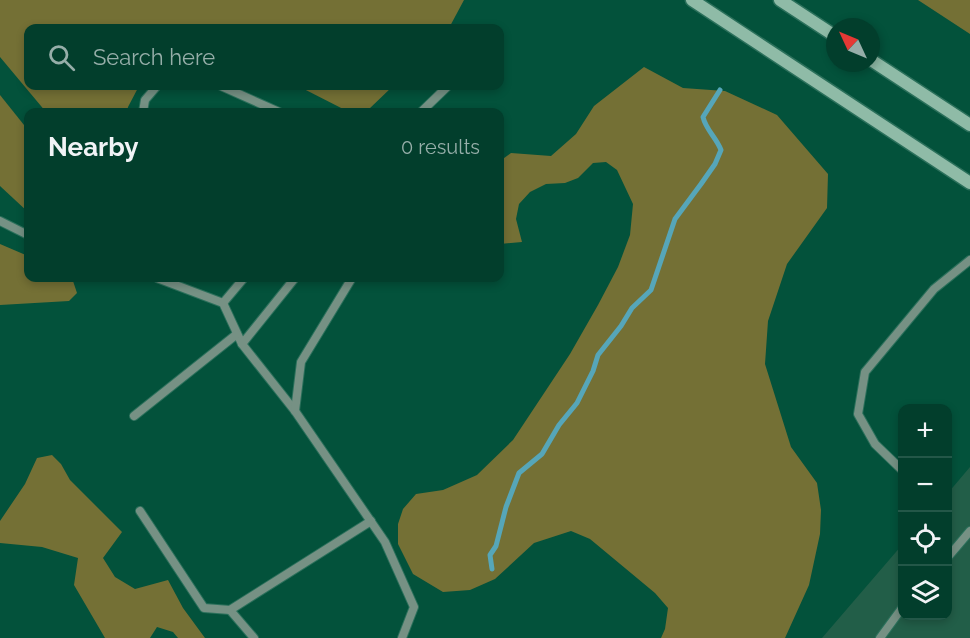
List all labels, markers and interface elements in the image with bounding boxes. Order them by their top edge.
north arrow [826,18,880,72]
search box [24,24,504,90]
icon: search [45,41,78,74]
text: Search here [93,44,215,70]
text: Nearby [48,132,138,162]
text: 0 results [401,135,480,159]
map controls [898,404,952,620]
button: + [898,404,952,458]
button: − [898,458,952,512]
button: locate [898,512,952,566]
button: layers [898,566,952,620]

